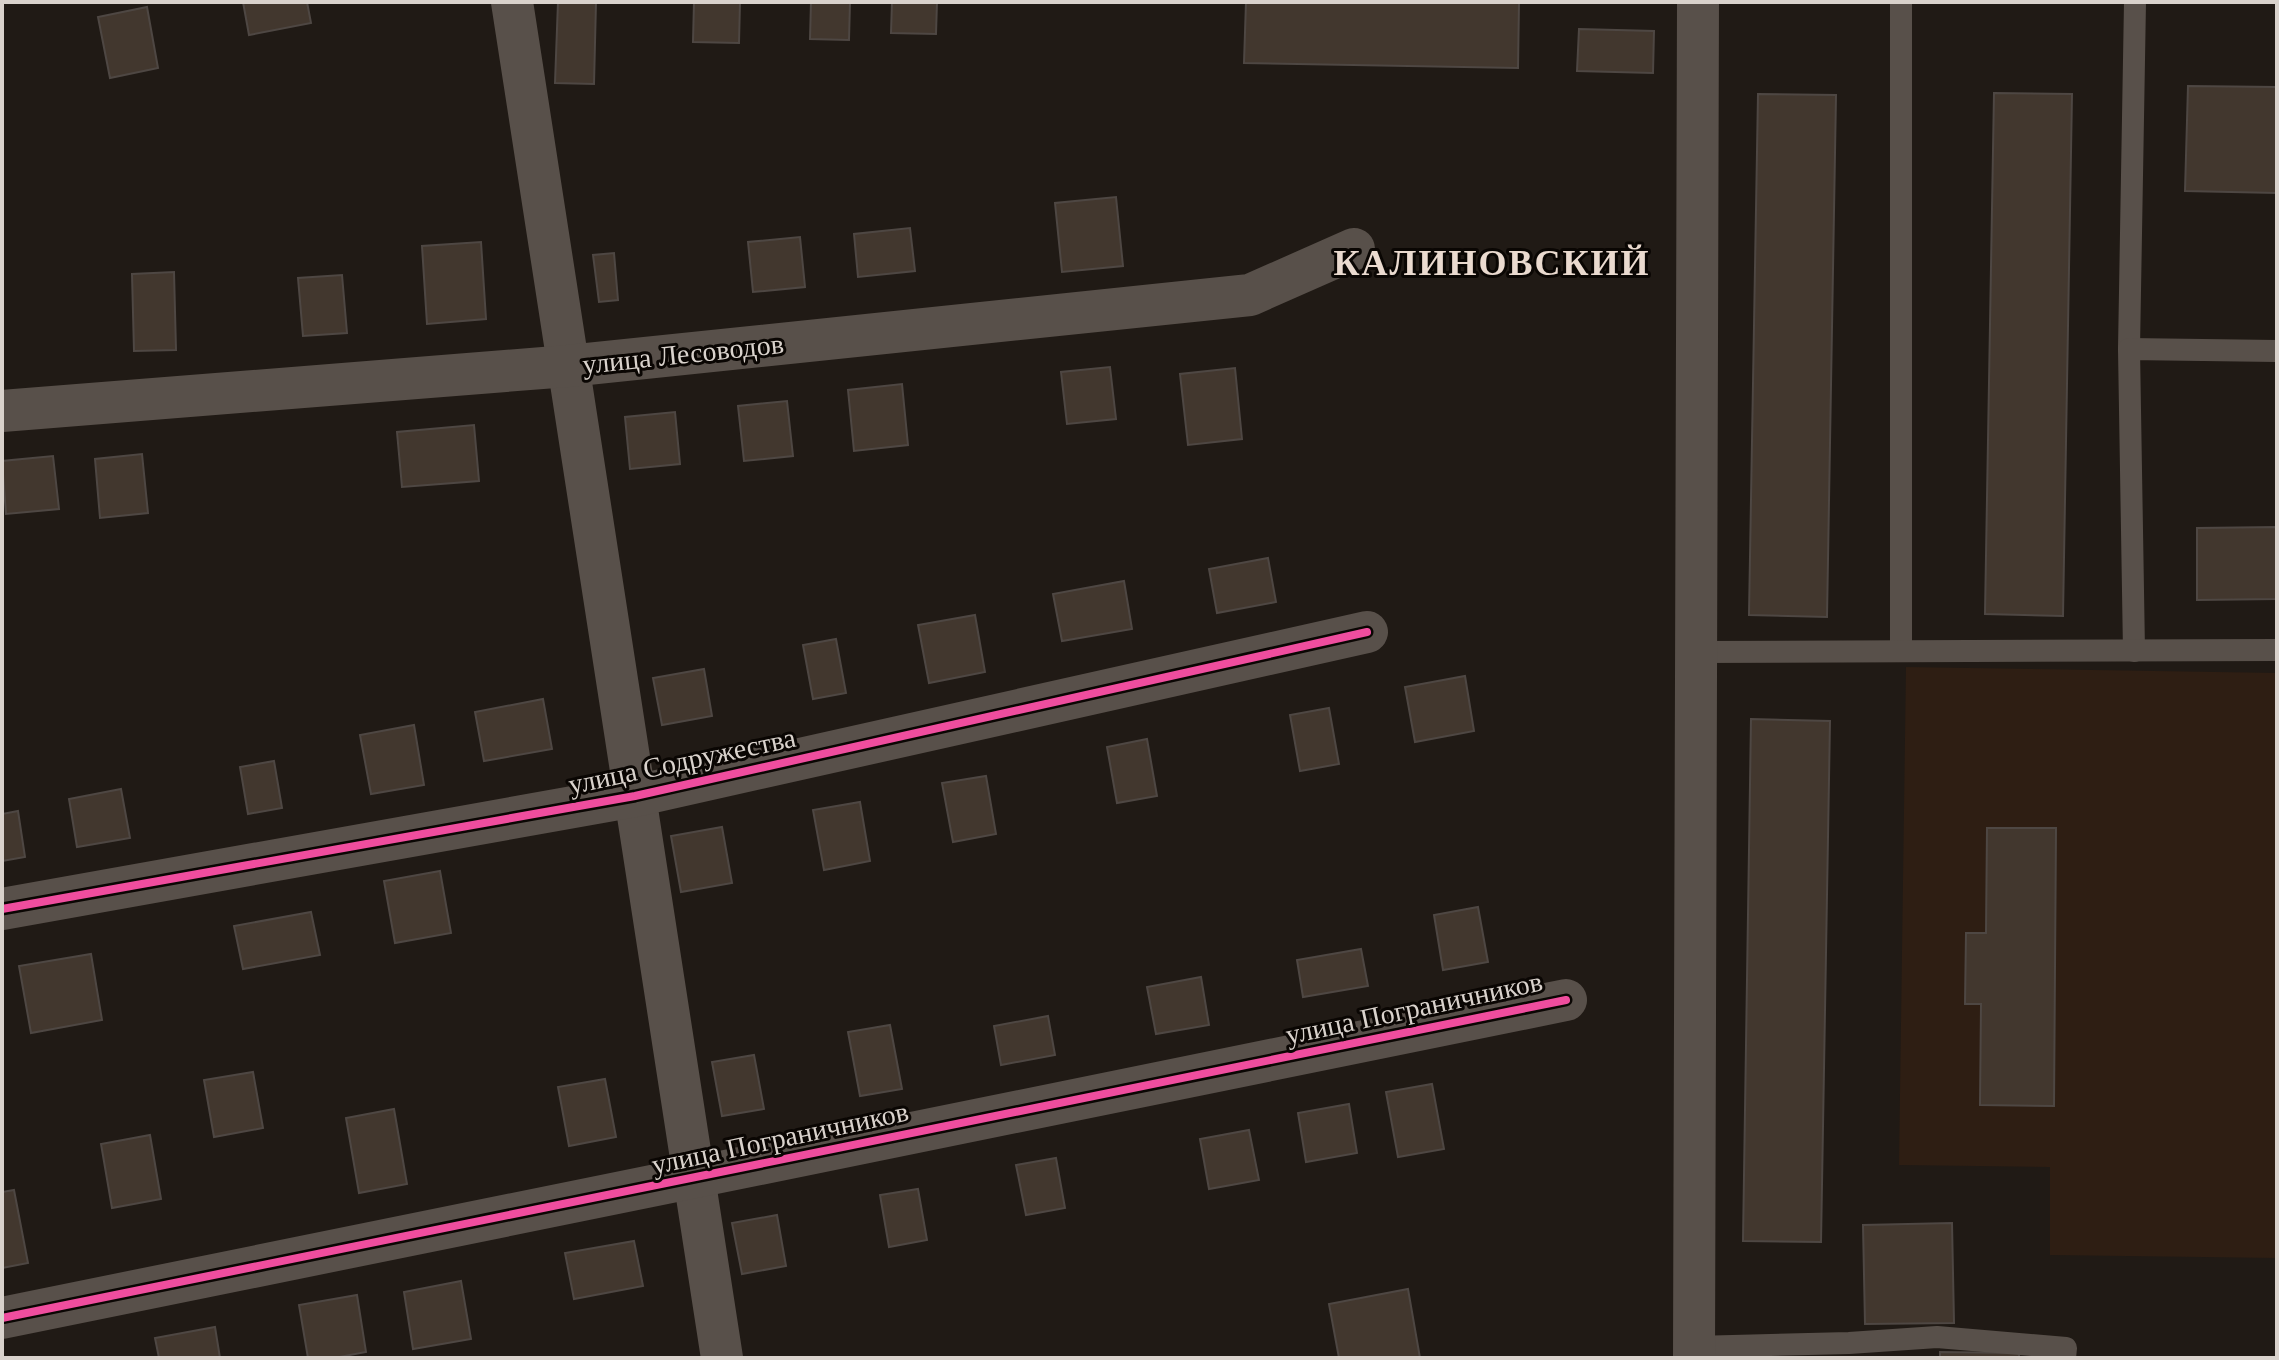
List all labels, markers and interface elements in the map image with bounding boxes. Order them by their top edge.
district label: КАЛИНОВСКИЙ [1333,243,1651,283]
street label: улица Лесоводов [581,328,785,380]
street label: улица Содружества [566,722,799,800]
street label: улица Пограничников [1283,966,1545,1050]
street label: улица Пограничников [649,1096,911,1180]

